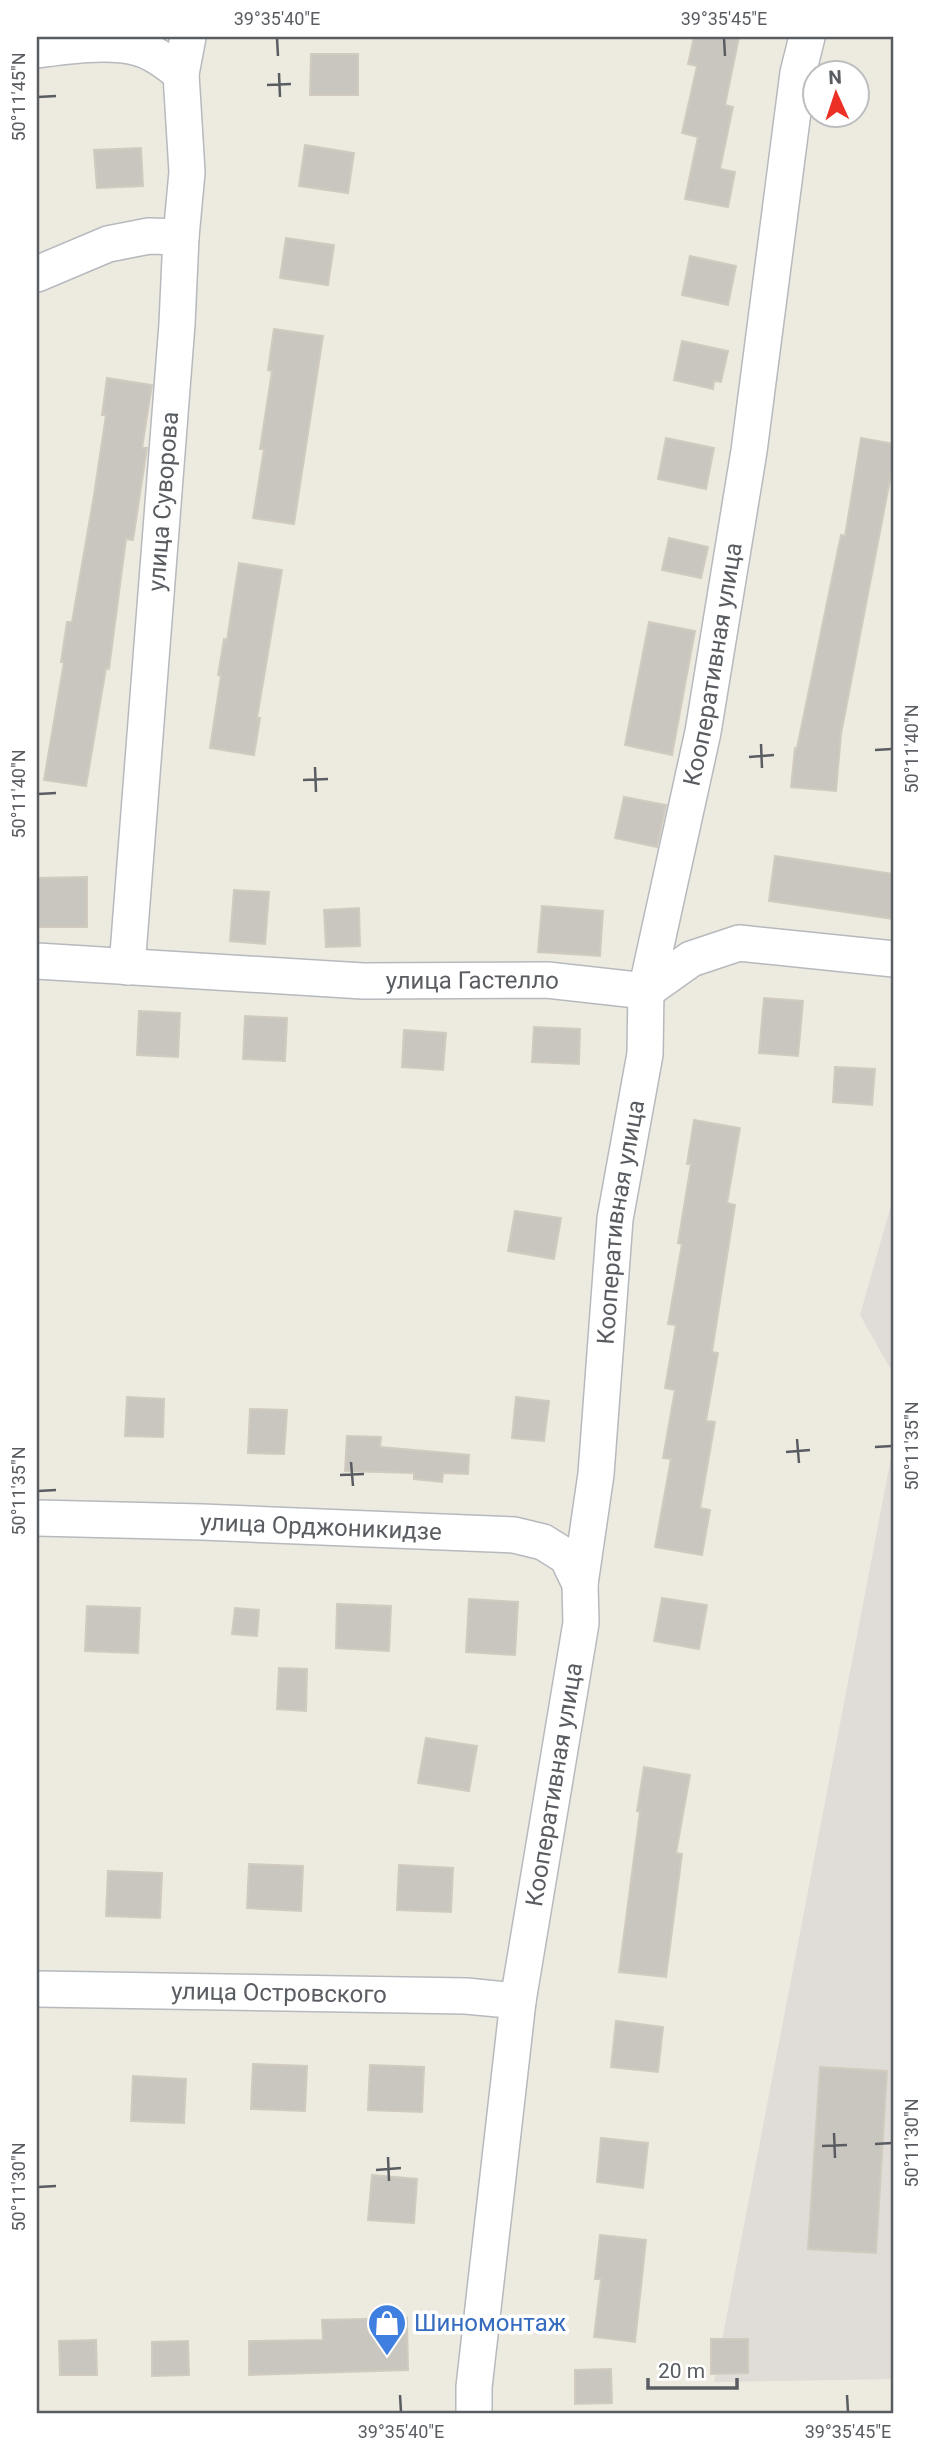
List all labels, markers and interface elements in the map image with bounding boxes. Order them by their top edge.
text: 39°35'40"E [234,8,320,29]
text: 39°35'45"E [681,8,767,29]
text: 50°11'45"N [8,52,29,142]
north arrow [802,60,872,130]
text: N [828,66,842,89]
street label: улица Суворова [142,410,184,592]
street label: Кооперативная улица [678,541,748,788]
text: 50°11'40"N [901,704,922,794]
text: 50°11'40"N [8,749,29,839]
street label: улица Гастелло [386,966,560,995]
street label: Кооперативная улица [592,1098,650,1346]
text: 50°11'35"N [901,1401,922,1491]
text: 50°11'35"N [8,1446,29,1536]
street label: улица Орджоникидзе [199,1508,442,1546]
street label: Кооперативная улица [520,1661,588,1908]
street label: улица Островского [171,1977,387,2009]
text: 50°11'30"N [901,2098,922,2188]
text: 50°11'30"N [8,2142,29,2232]
shop icon: Шиномонтаж [366,2302,408,2357]
place label: Шиномонтаж [414,2309,567,2337]
scale bar [648,2346,737,2390]
text: 20 m [658,2359,705,2383]
text: 39°35'40"E [358,2421,444,2442]
text: 39°35'45"E [805,2421,891,2442]

